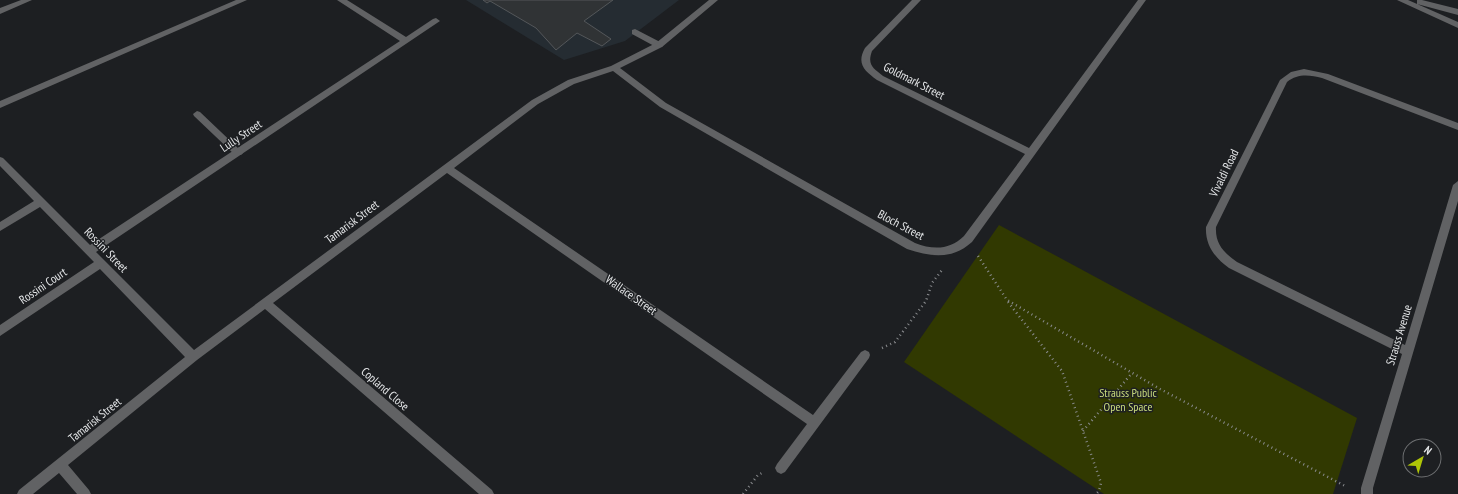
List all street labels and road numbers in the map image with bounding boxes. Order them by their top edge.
street label: Goldmark Street [881,59,948,103]
street label: Lully Street [217,116,265,155]
street label: Vivaldi Road [1205,146,1242,200]
street label: Tamarisk Street [322,196,382,247]
street label: Bloch Street [875,206,928,243]
street label: Rossini Street [81,224,132,276]
street label: Rossini Court [16,264,70,307]
street label: Wallace Street [603,271,660,318]
street label: Strauss Avenue [1382,303,1415,367]
street label: Copland Close [358,364,412,414]
street label: Tamarisk Street [65,393,125,445]

